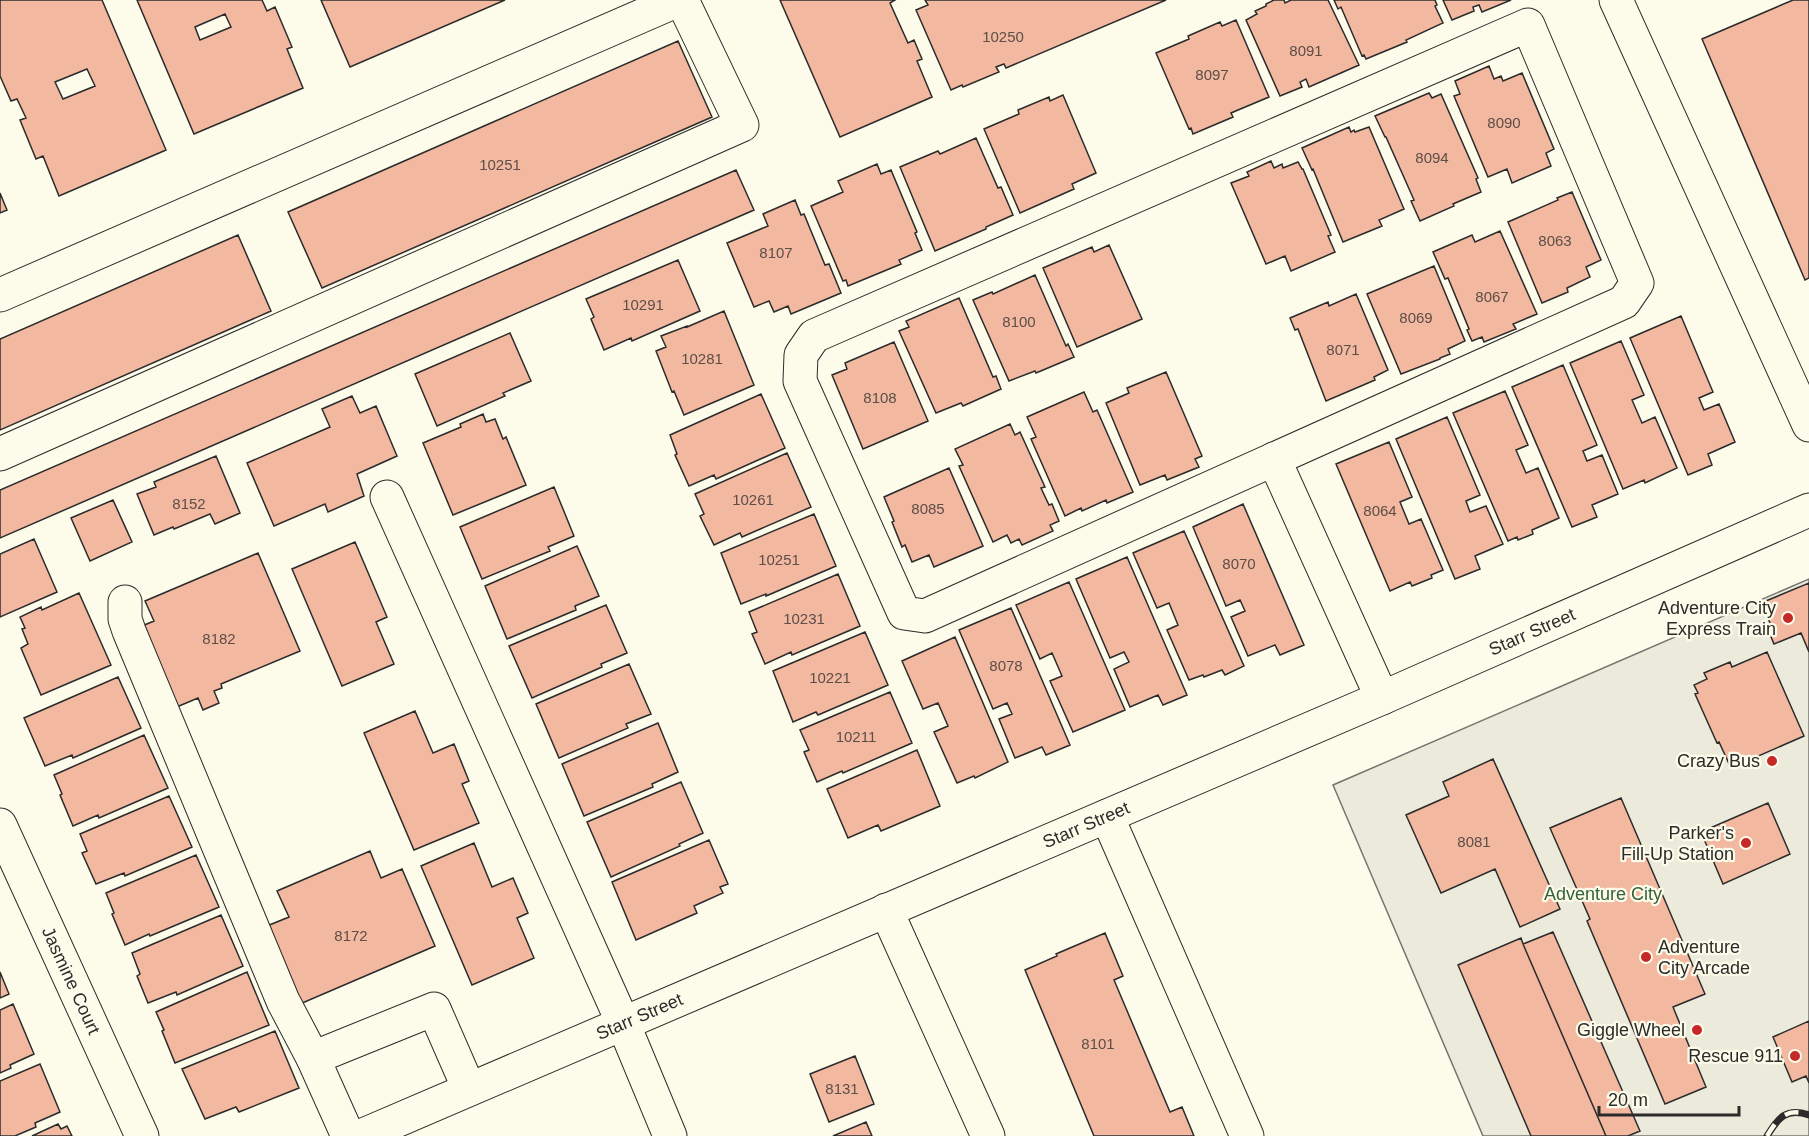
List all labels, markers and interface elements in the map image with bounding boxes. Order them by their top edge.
house number: 10250 [982,28,1024,45]
house number: 8091 [1289,42,1323,59]
house number: 8097 [1195,66,1229,83]
house number: 8090 [1487,114,1521,131]
house number: 8094 [1415,149,1449,166]
house number: 10251 [479,156,521,173]
house number: 8063 [1538,232,1572,249]
house number: 8107 [759,244,793,261]
house number: 8067 [1475,288,1509,305]
house number: 10291 [622,296,664,313]
house number: 8069 [1399,309,1433,326]
house number: 8100 [1002,313,1036,330]
house number: 8071 [1326,341,1360,358]
house number: 10281 [681,350,723,367]
house number: 8108 [863,389,897,406]
house number: 10261 [732,491,774,508]
house number: 8152 [172,495,206,512]
house number: 8085 [911,500,945,517]
house number: 8064 [1363,502,1397,519]
house number: 10251 [758,551,800,568]
house number: 8070 [1222,555,1256,572]
place label: Adventure City Express Train [1658,598,1776,639]
street label: Starr Street [1486,604,1578,660]
house number: 10231 [783,610,825,627]
marker: Adventure City Express Train [1781,611,1795,625]
house number: 8182 [202,630,236,647]
house number: 8078 [989,657,1023,674]
house number: 10221 [809,669,851,686]
house number: 10211 [836,728,876,745]
place label: Crazy Bus [1677,751,1760,771]
marker: Crazy Bus [1765,754,1779,768]
street label: Starr Street [1040,798,1132,852]
place label: Parker's Fill-Up Station [1621,823,1734,864]
house number: 8081 [1457,833,1491,850]
marker: Parker's Fill-Up Station [1739,836,1753,850]
park label: Adventure City [1544,884,1662,904]
street label: Jasmine Court [38,924,104,1038]
house number: 8172 [334,927,368,944]
place label: Adventure City Arcade [1658,937,1750,978]
marker: Adventure City Arcade [1639,950,1653,964]
street label: Starr Street [593,989,686,1044]
place label: Giggle Wheel [1577,1020,1685,1040]
marker: Giggle Wheel [1690,1023,1704,1037]
house number: 8101 [1081,1035,1115,1052]
place label: Rescue 911 [1688,1046,1783,1066]
marker: Rescue 911 [1788,1049,1802,1063]
scale bar [1599,1079,1738,1117]
house number: 8131 [825,1080,859,1097]
text: 20 m [1608,1090,1648,1110]

